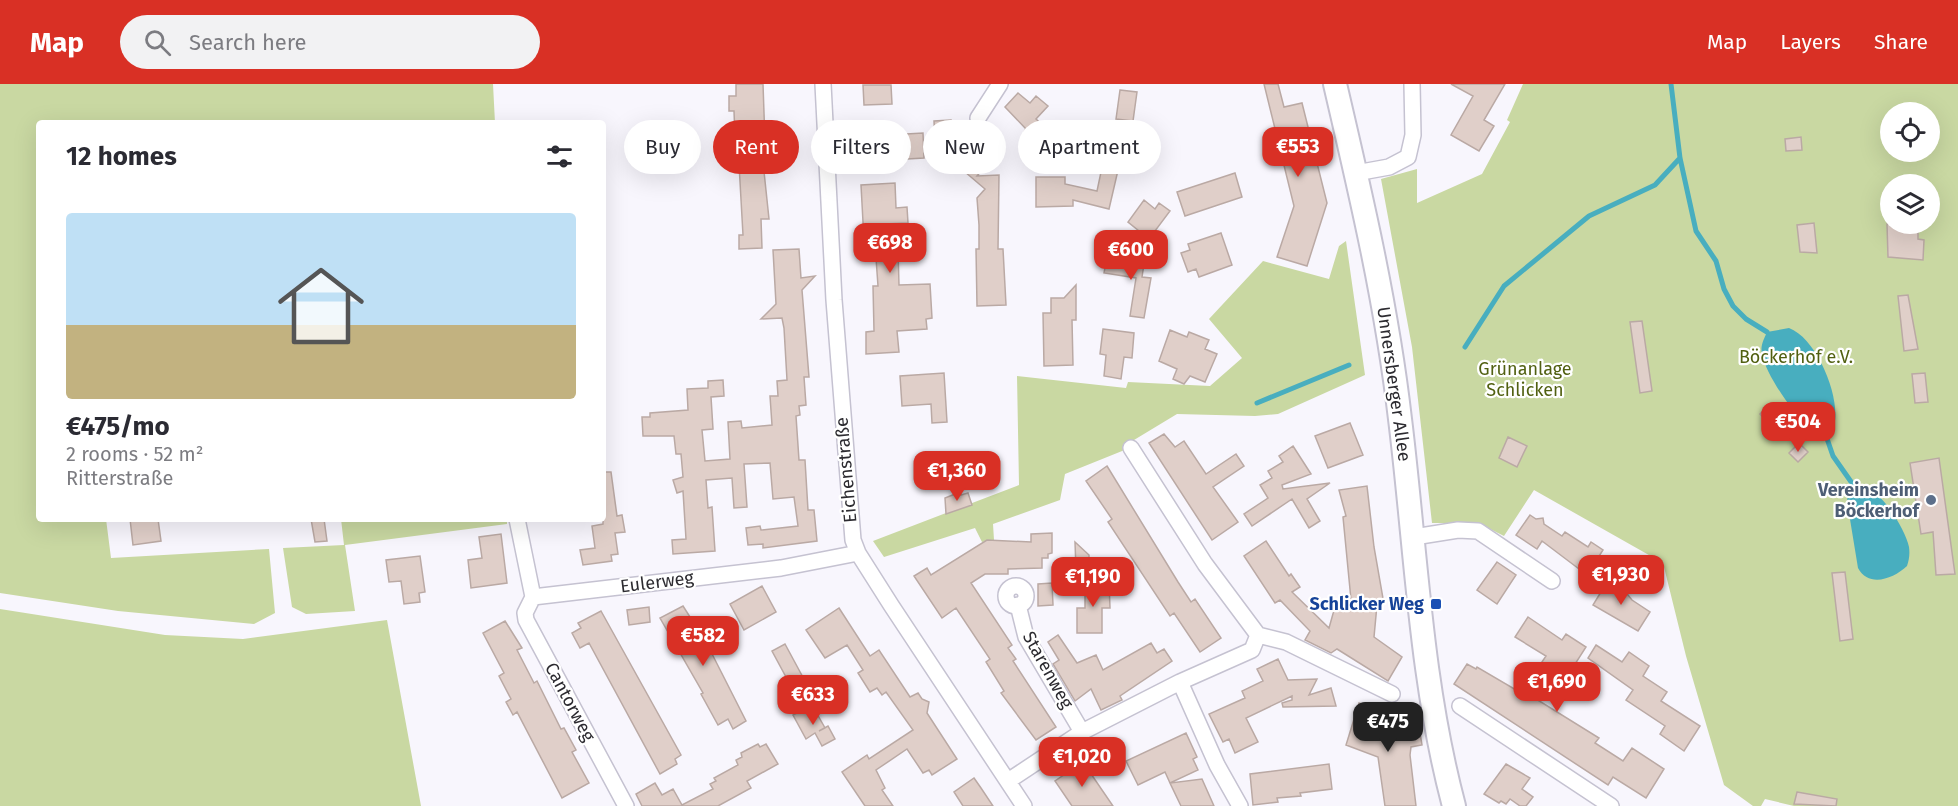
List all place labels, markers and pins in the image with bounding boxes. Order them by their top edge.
pin: €553 [1262,127,1334,178]
pin: €698 [854,223,926,274]
pin: €600 [1095,230,1167,281]
pin: €504 [1762,402,1834,453]
pin: €1,360 [908,451,1006,502]
place label: Vereinsheim Böckerhof [1817,479,1921,522]
marker: Vereinsheim Böckerhof [1924,493,1938,507]
pin: €1,930 [1572,555,1670,606]
pin: €1,190 [1044,557,1142,608]
place label: Schlicker Weg [1310,593,1424,615]
marker: Schlicker Weg [1429,597,1443,611]
pin: €582 [667,616,739,667]
pin: €1,690 [1508,662,1606,713]
pin: €633 [777,675,849,726]
pin: €475 [1352,702,1424,753]
pin: €1,020 [1033,737,1131,788]

